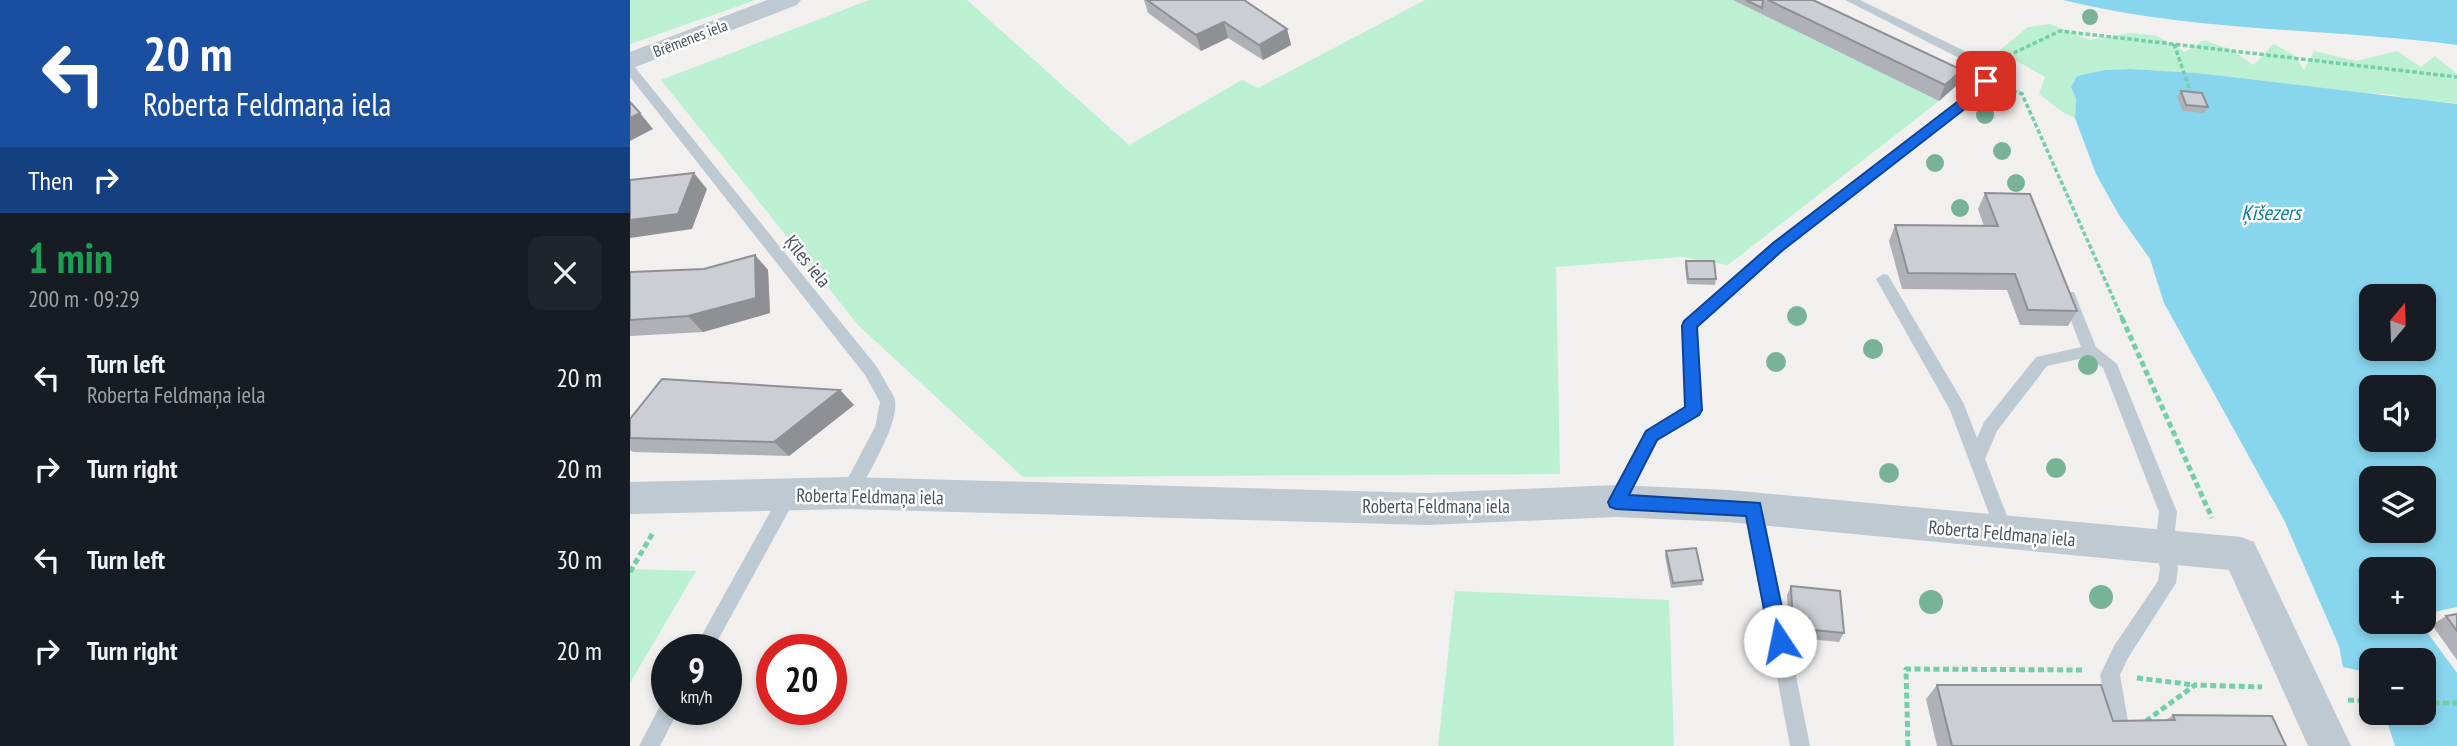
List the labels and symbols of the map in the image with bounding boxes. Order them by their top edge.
street label: Brēmenes iela [650,15,730,61]
pin [1956,51,2016,111]
water label: Ķīšezers [2241,199,2303,226]
street label: Ķīles iela [780,230,836,292]
north arrow [2359,284,2436,360]
street label: Roberta Feldmaņa iela [796,483,944,509]
street label: Roberta Feldmaņa iela [1362,494,1510,518]
street label: Roberta Feldmaņa iela [1927,515,2077,551]
position arrow [1743,604,1817,678]
speed limit sign: 20 [756,634,847,725]

